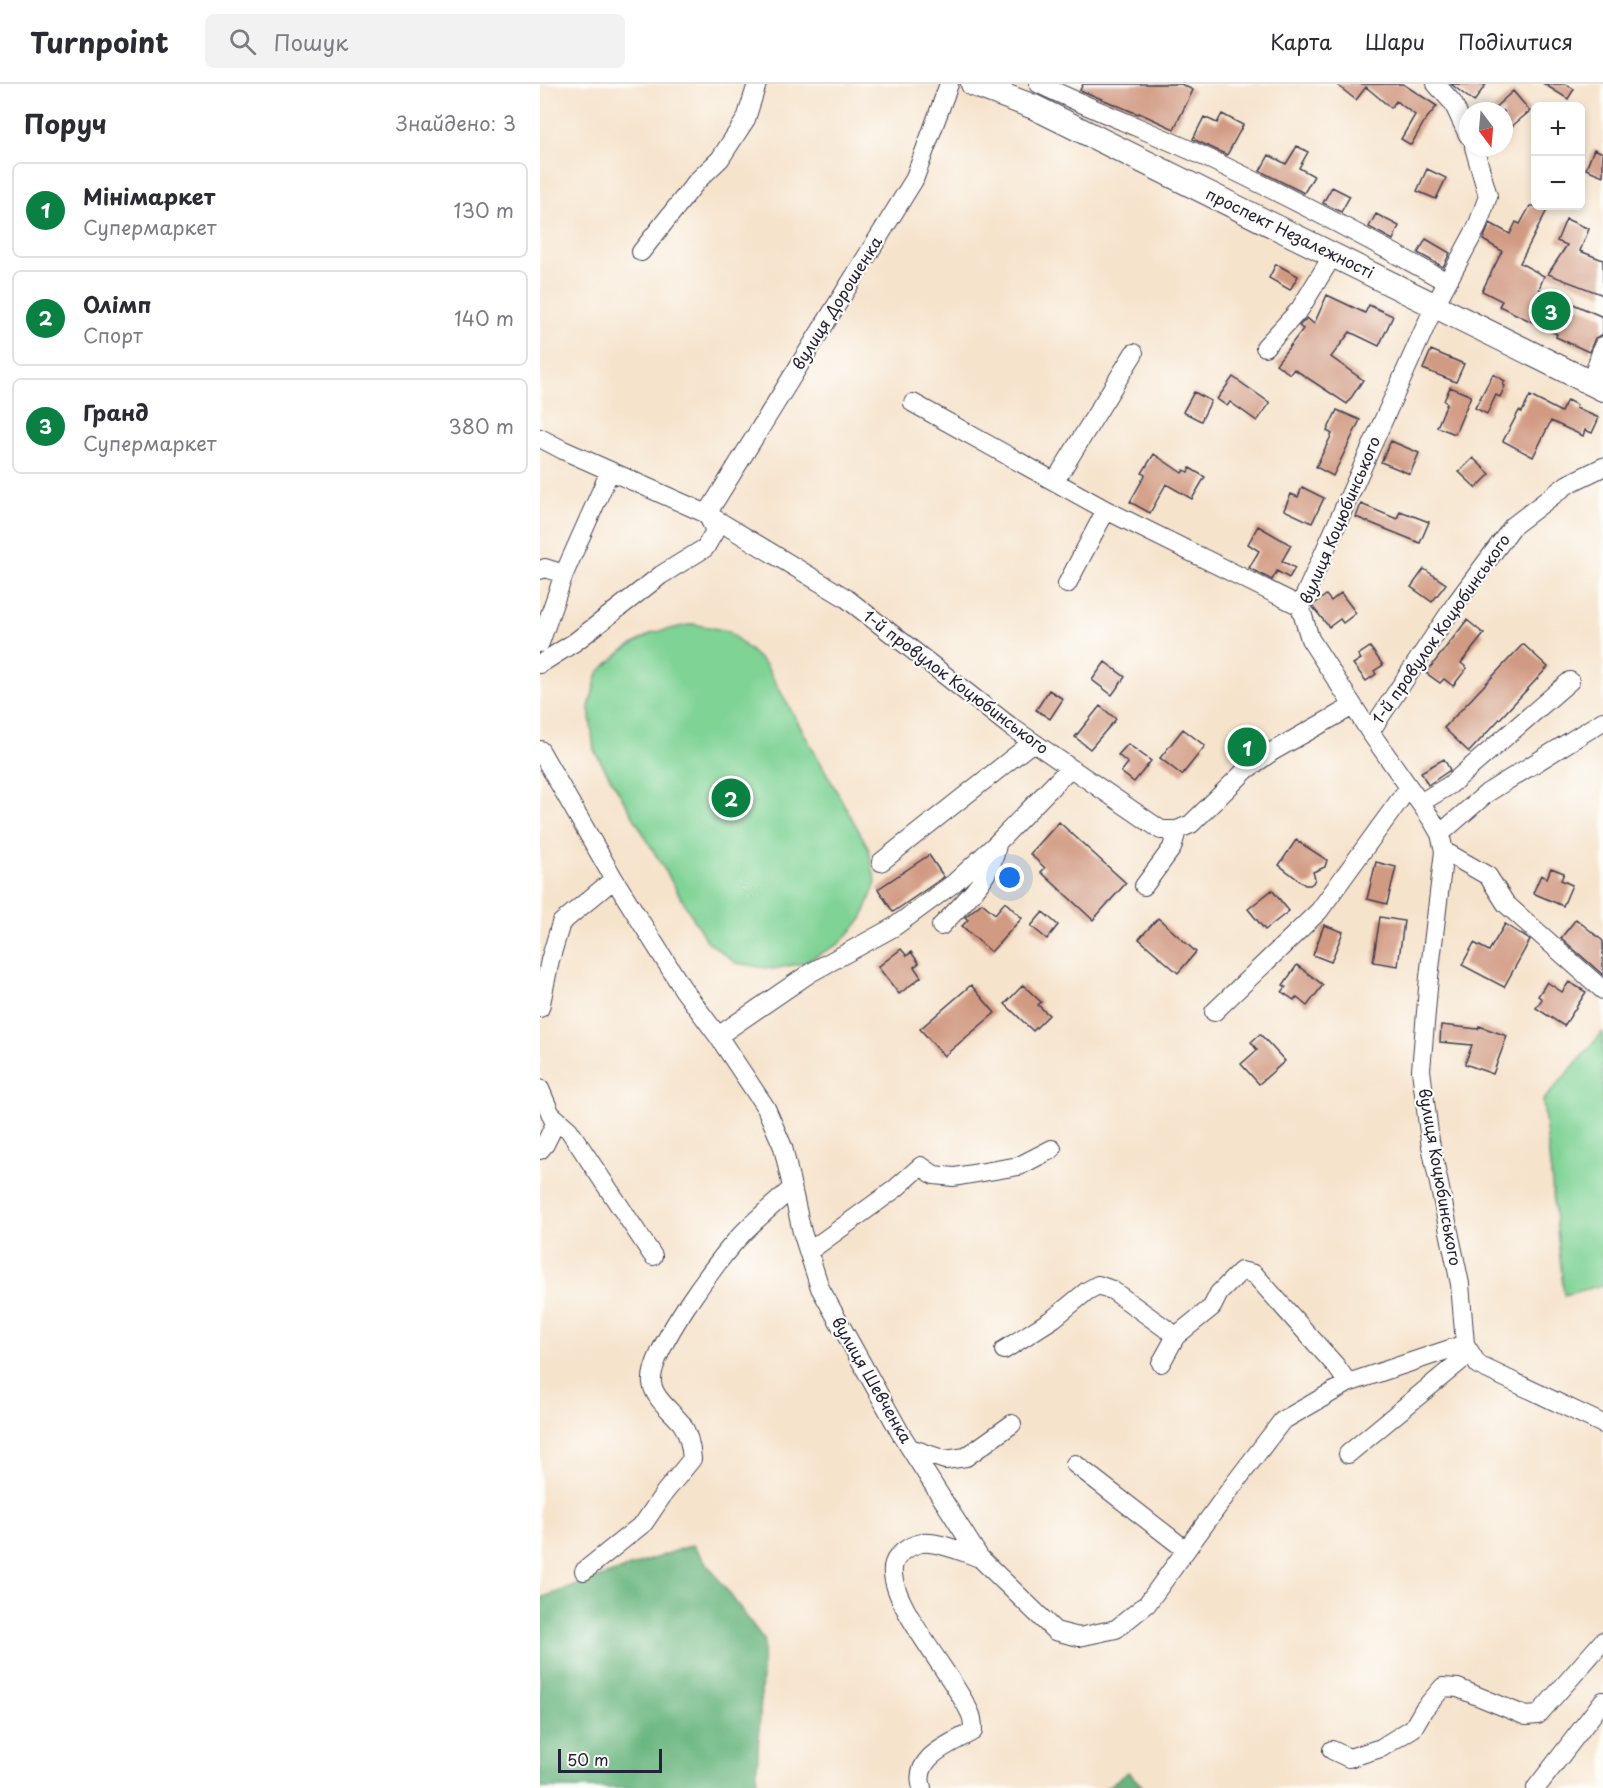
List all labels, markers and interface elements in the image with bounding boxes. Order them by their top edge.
search box [205,14,625,68]
text: Turnpoint [30,20,169,63]
icon: search [226,25,259,58]
text: Пошук [274,25,348,58]
text: Карта [1270,25,1332,57]
text: Шари [1365,25,1425,57]
text: Поділитися [1458,25,1573,57]
north arrow [1459,102,1513,156]
map controls [1531,102,1585,210]
button: + [1531,102,1585,156]
text: Поруч [24,104,107,143]
text: Знайдено: 3 [396,108,516,138]
button: − [1531,156,1585,210]
text: Мінімаркет [83,179,215,212]
street label: проспект Незалежності [1202,181,1379,283]
text: 1 [41,195,50,225]
text: 130 m [454,195,514,225]
text: Супермаркет [83,212,216,242]
street label: вулиця Дорошенка [785,231,887,374]
text: Олімп [83,287,151,320]
pin: 3 [1532,288,1570,334]
text: 2 [38,303,53,333]
text: 140 m [454,303,514,333]
text: Спорт [83,320,143,350]
text: Гранд [83,395,149,428]
text: 3 [39,411,52,441]
text: 380 m [448,411,514,441]
text: Супермаркет [83,428,216,458]
street label: вулиця Коцюбинського [1293,432,1385,607]
street label: 1-й провулок Коцюбинського [1365,529,1515,728]
street label: 1-й провулок Коцюбинського [859,603,1054,759]
pin: 1 [1228,724,1266,770]
pin: 2 [712,776,750,820]
your location [995,863,1024,892]
street label: вулиця Коцюбинського [1414,1086,1468,1268]
street label: вулиця Шевченка [827,1312,919,1447]
scale bar [558,1746,662,1774]
text: 50 m [567,1747,608,1771]

